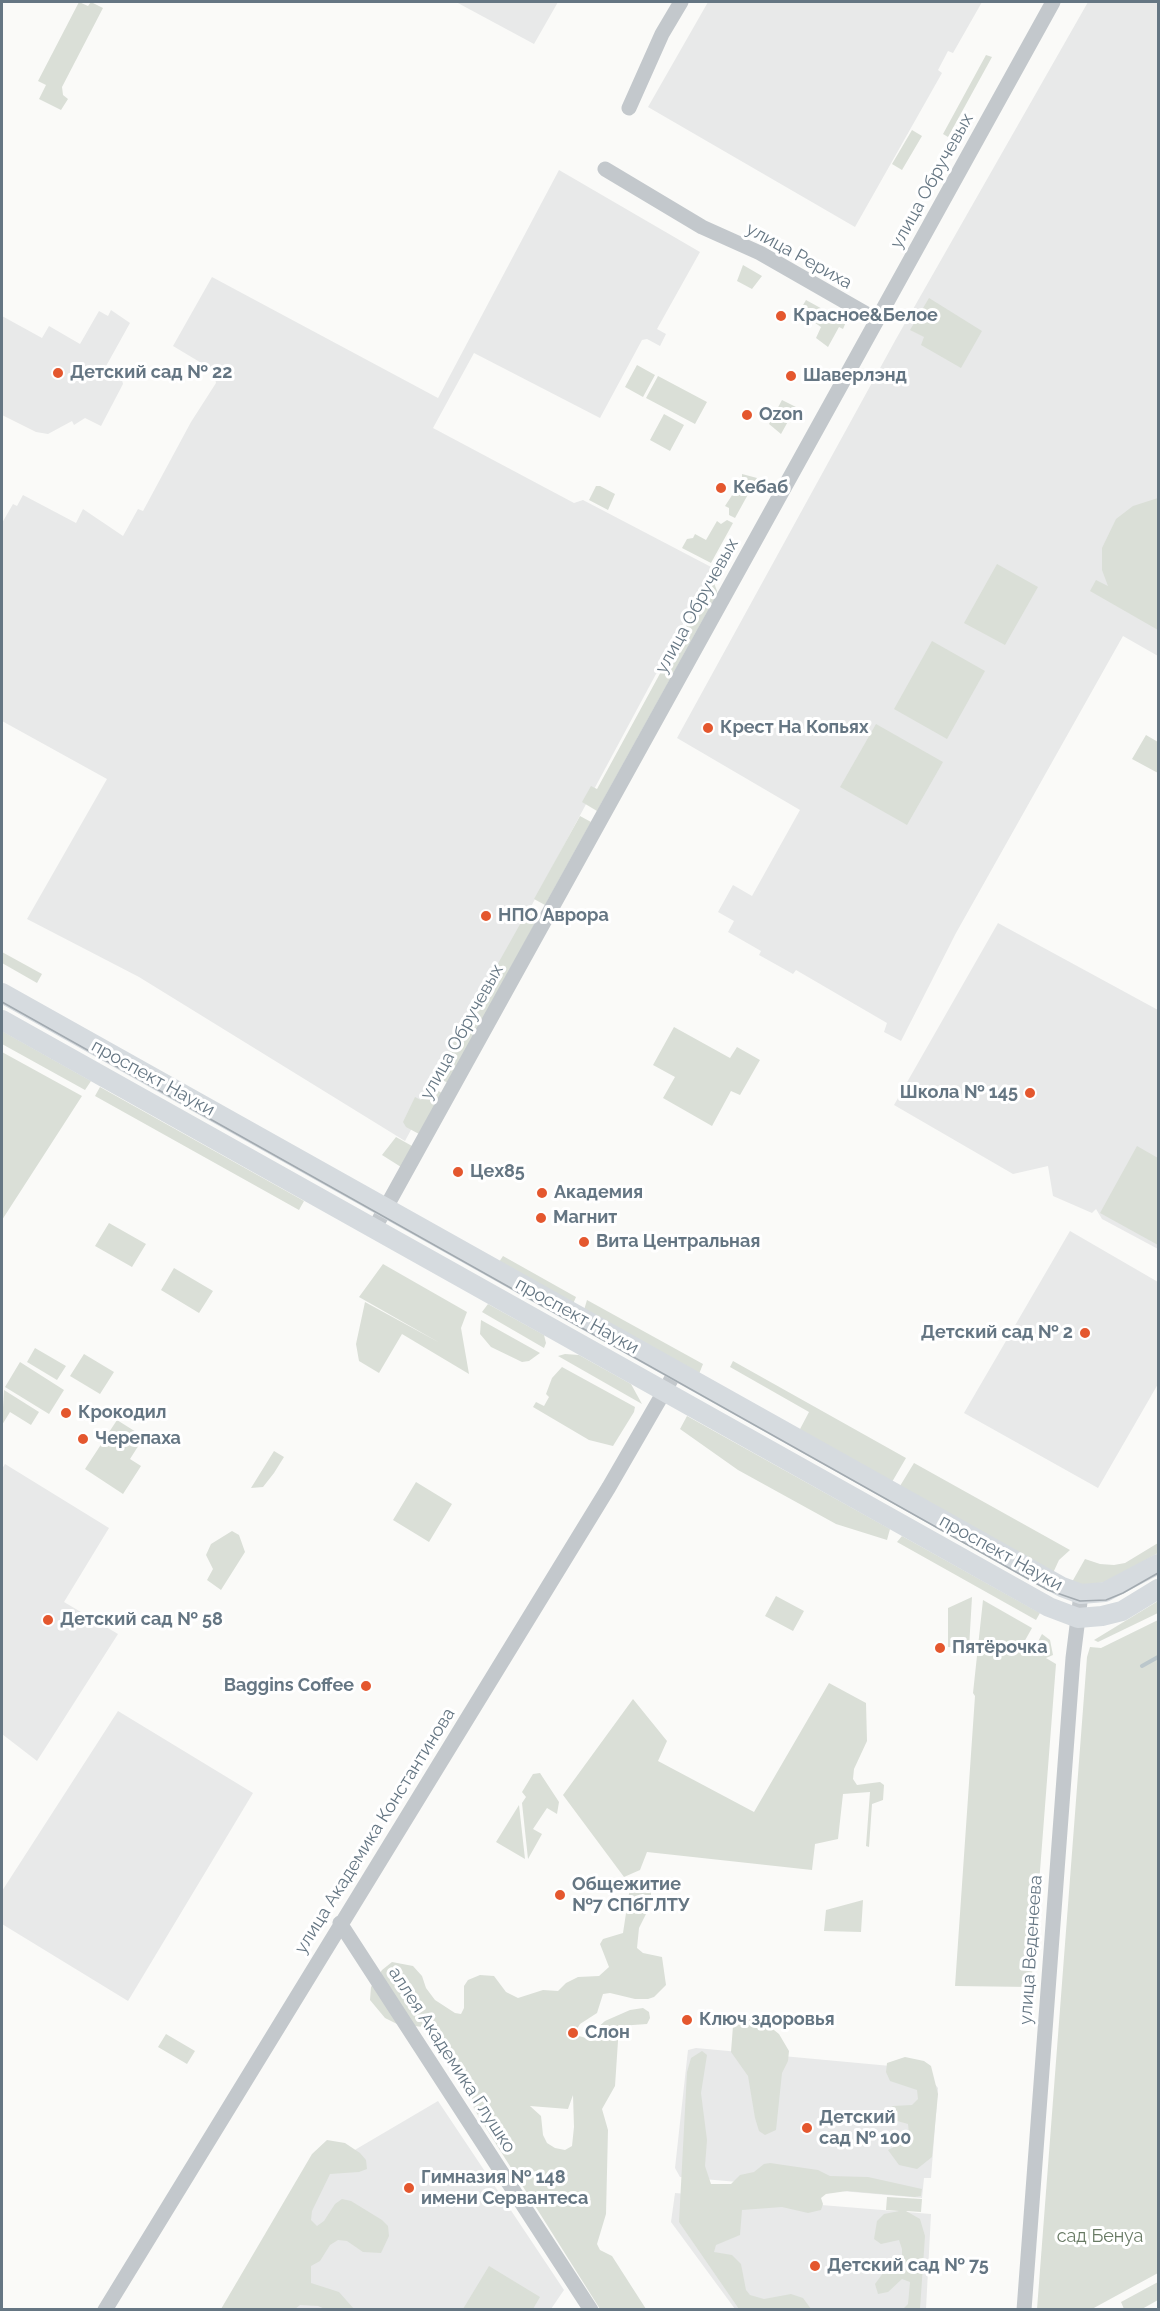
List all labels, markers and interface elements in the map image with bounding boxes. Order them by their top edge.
street label: улица Обручевых [886,110,978,252]
street label: улица Рериха [742,218,856,294]
place label: Красное&Белое [793,305,938,327]
marker: Красное&Белое [774,309,788,323]
place label: Детский сад № 22 [70,362,232,384]
place label: Шаверлэнд [803,365,907,387]
marker: Детский сад № 22 [51,366,65,380]
marker: Шаверлэнд [784,369,798,383]
place label: Ozon [759,404,803,426]
marker: Ozon [740,408,754,422]
place label: Кебаб [733,477,788,499]
marker: Кебаб [714,481,728,495]
street label: улица Обручевых [651,535,743,677]
place label: Крест На Копьях [720,717,868,739]
marker: Крест На Копьях [701,721,715,735]
place label: НПО Аврора [498,905,609,927]
marker: НПО Аврора [479,909,493,923]
street label: улица Обручевых [416,961,508,1103]
street label: проспект Науки [88,1035,218,1121]
place label: Школа № 145 [900,1082,1018,1104]
marker: Школа № 145 [1023,1086,1037,1100]
place label: Цех85 [470,1161,525,1183]
marker: Цех85 [451,1165,465,1179]
place label: Академия [554,1182,643,1204]
marker: Академия [535,1186,549,1200]
place label: Магнит [553,1207,617,1229]
marker: Магнит [534,1211,548,1225]
place label: Вита Центральная [596,1231,760,1253]
marker: Вита Центральная [577,1235,591,1249]
street label: проспект Науки [512,1273,642,1359]
place label: Детский сад № 2 [921,1322,1073,1344]
marker: Детский сад № 2 [1078,1326,1092,1340]
place label: Крокодил [78,1402,167,1424]
marker: Крокодил [59,1406,73,1420]
place label: Черепаха [95,1428,181,1450]
marker: Черепаха [76,1432,90,1446]
street label: проспект Науки [936,1510,1066,1596]
place label: Детский сад № 58 [60,1609,223,1631]
marker: Детский сад № 58 [41,1613,55,1627]
place label: Пятёрочка [952,1637,1048,1659]
marker: Пятёрочка [933,1641,947,1655]
place label: Baggins Coffee [224,1675,354,1697]
marker: Baggins Coffee [359,1679,373,1693]
street label: улица Академика Константинова [290,1704,460,1958]
place label: Общежитие №7 СПбГЛТУ [572,1874,689,1916]
street label: улица Веденеева [1015,1874,1047,2026]
marker: Общежитие №7 СПбГЛТУ [553,1888,567,1902]
street label: аллея Академика Глушко [384,1963,520,2157]
place label: Ключ здоровья [699,2009,835,2031]
marker: Ключ здоровья [680,2013,694,2027]
place label: Слон [585,2022,630,2044]
marker: Слон [566,2026,580,2040]
place label: Детский сад № 100 [819,2107,911,2150]
marker: Детский сад № 100 [800,2121,814,2135]
place label: Гимназия № 148 имени Сервантеса [421,2167,588,2210]
marker: Гимназия № 148 имени Сервантеса [402,2181,416,2195]
park label: сад Бенуа [1057,2226,1143,2248]
place label: Детский сад № 75 [827,2255,989,2277]
marker: Детский сад № 75 [808,2259,822,2273]

